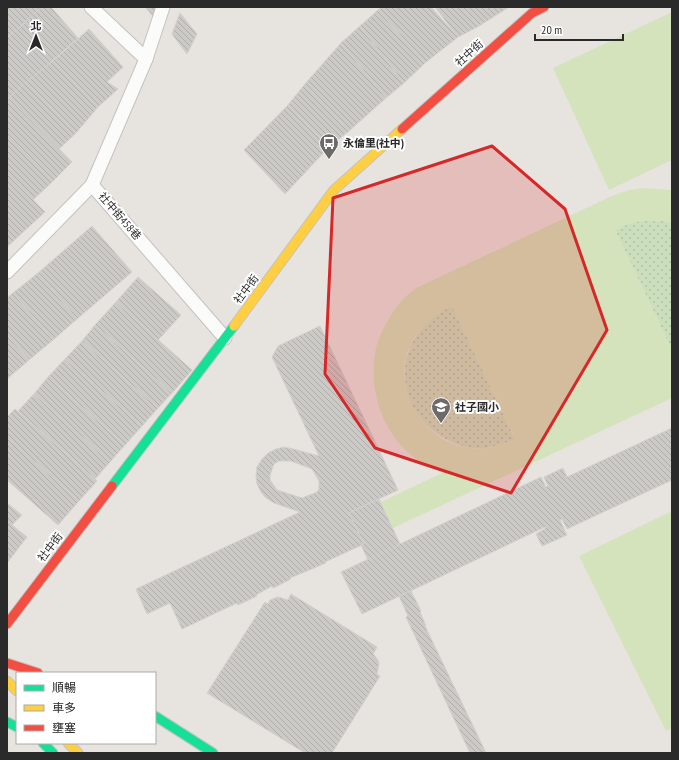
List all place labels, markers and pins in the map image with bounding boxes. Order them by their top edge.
bus stop icon: 永倫里(社中) [318,132,340,160]
place label: 永倫里(社中) [343,136,404,150]
school or university icon: 社子國小 [430,396,452,424]
place label: 社子國小 [455,400,499,414]

